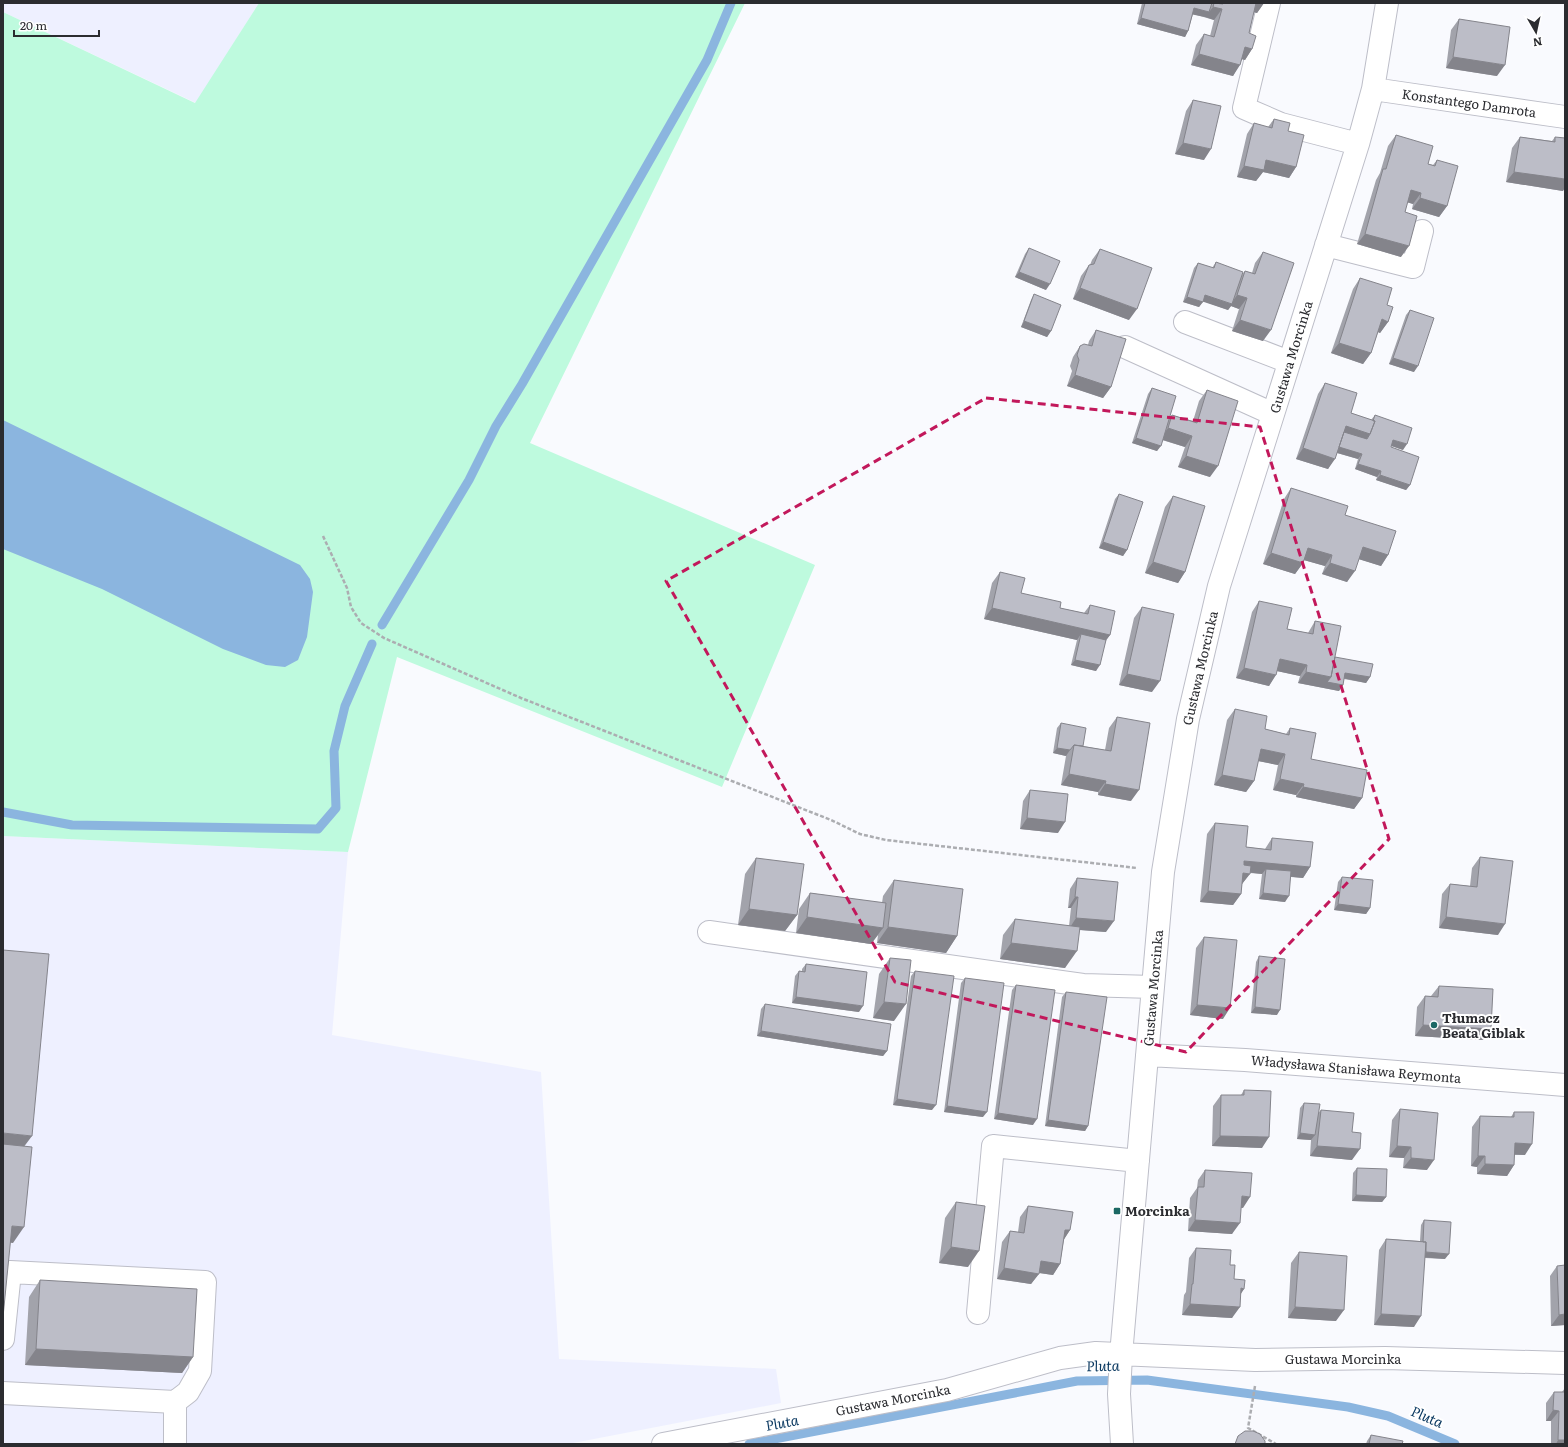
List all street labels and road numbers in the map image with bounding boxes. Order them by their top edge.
street label: Konstantego Damrota [1401,84,1537,121]
street label: Gustawa Morcinka [1264,298,1317,415]
street label: Gustawa Morcinka [1177,609,1222,727]
street label: Gustawa Morcinka [1138,929,1167,1047]
street label: Władysława Stanisława Reymonta [1250,1050,1462,1087]
street label: Gustawa Morcinka [1285,1349,1401,1368]
street label: Gustawa Morcinka [834,1379,952,1420]

